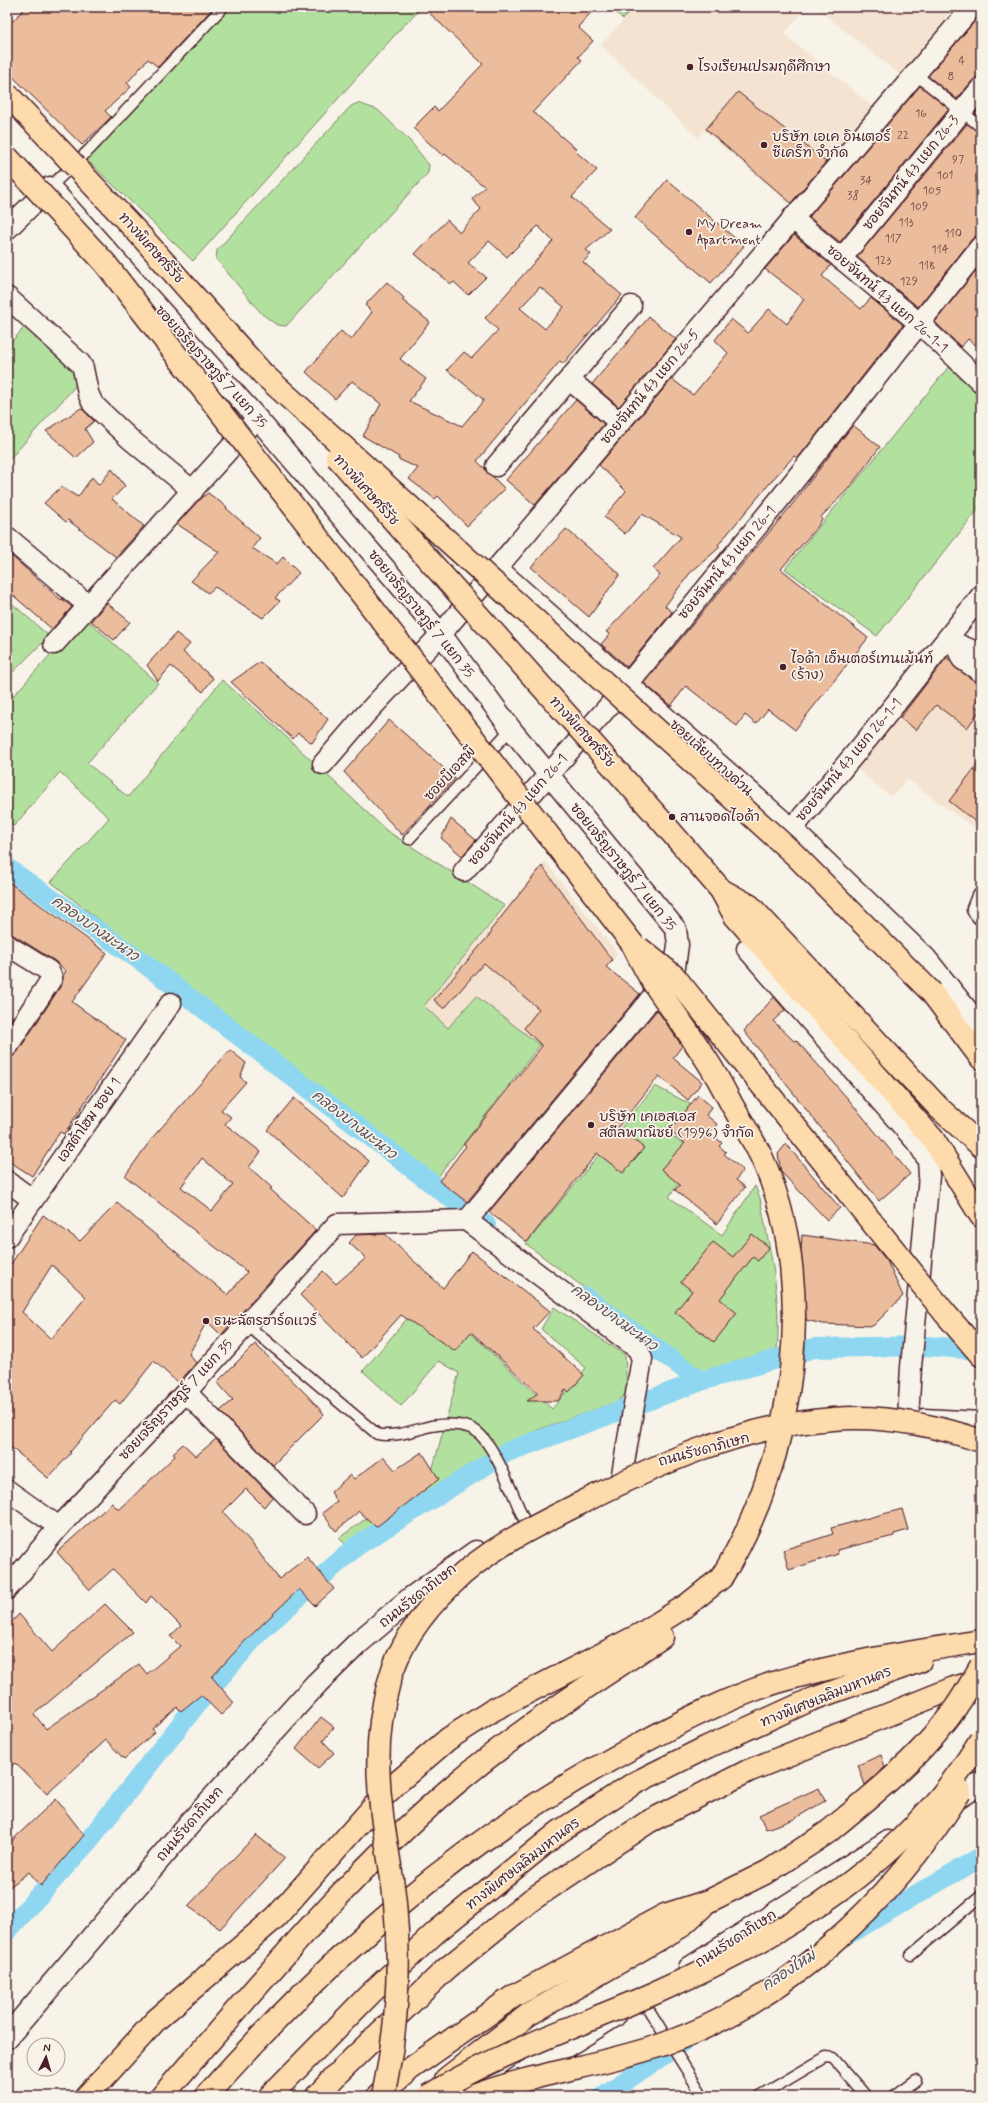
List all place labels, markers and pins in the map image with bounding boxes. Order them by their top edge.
place label: โรงเรียนเปรมฤดีศึกษา [698,57,831,76]
marker: โรงเรียนเปรมฤดีศึกษา [685,62,695,72]
place label: บริษัท เอเค อินเตอร์ ซีเคร็ท จำกัด [772,127,891,162]
marker: บริษัท เอเค อินเตอร์ ซีเคร็ท จำกัด [759,140,769,150]
place label: My Dream Apartment [697,215,762,250]
marker: My Dream Apartment [684,227,694,237]
place label: ไอด้า เอ็นเตอร์เทนเม้นท์ (ร้าง) [790,649,933,684]
marker: ไอด้า เอ็นเตอร์เทนเม้นท์ (ร้าง) [778,662,788,672]
place label: ลานจอดไอด้า [680,807,760,826]
marker: ลานจอดไอด้า [667,812,677,822]
place label: บริษัท เคเอสเอส สตีลพาณิชย์ (1996) จำกัด [599,1108,754,1142]
marker: บริษัท เคเอสเอส สตีลพาณิชย์ (1996) จำกัด [586,1120,596,1130]
place label: ธนะฉัตรฮาร์ดแวร์ [214,1311,318,1330]
marker: ธนะฉัตรฮาร์ดแวร์ [201,1316,211,1326]

